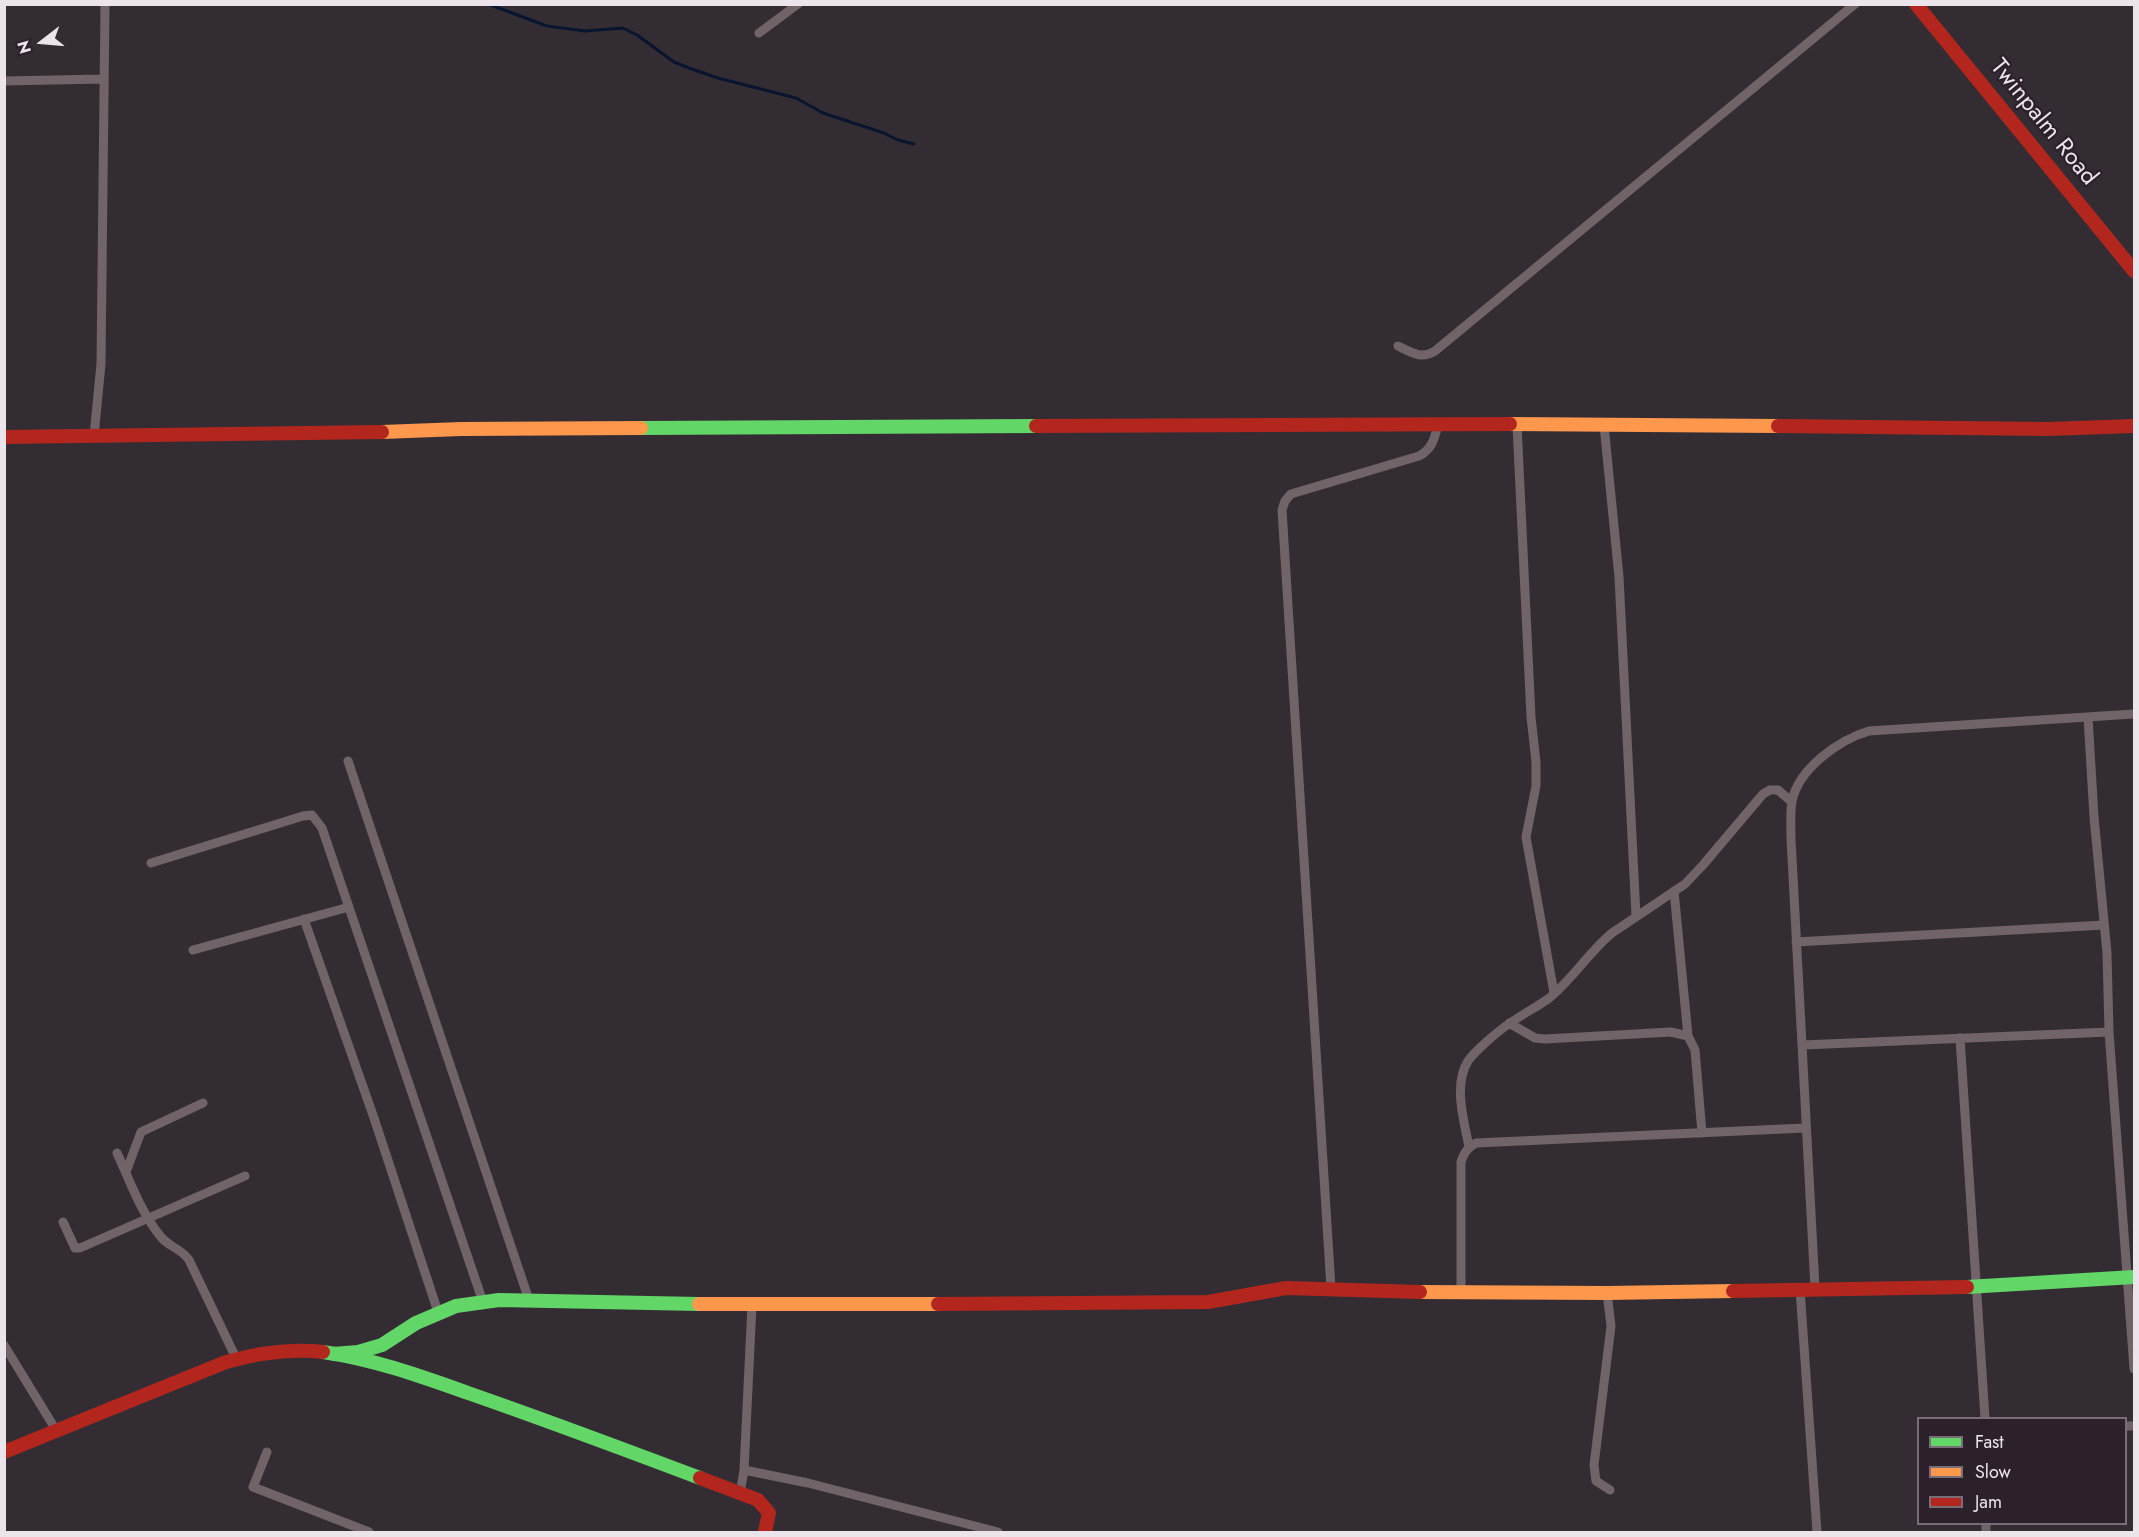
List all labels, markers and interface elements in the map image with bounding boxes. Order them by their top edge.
north arrow [12,12,72,72]
text: N [11,38,37,56]
street label: Twinpalm Road [1983,54,2103,192]
legend [1917,1417,2127,1525]
text: Fast [1975,1429,2004,1455]
text: Slow [1975,1459,2011,1485]
text: Jam [1975,1489,2002,1515]

